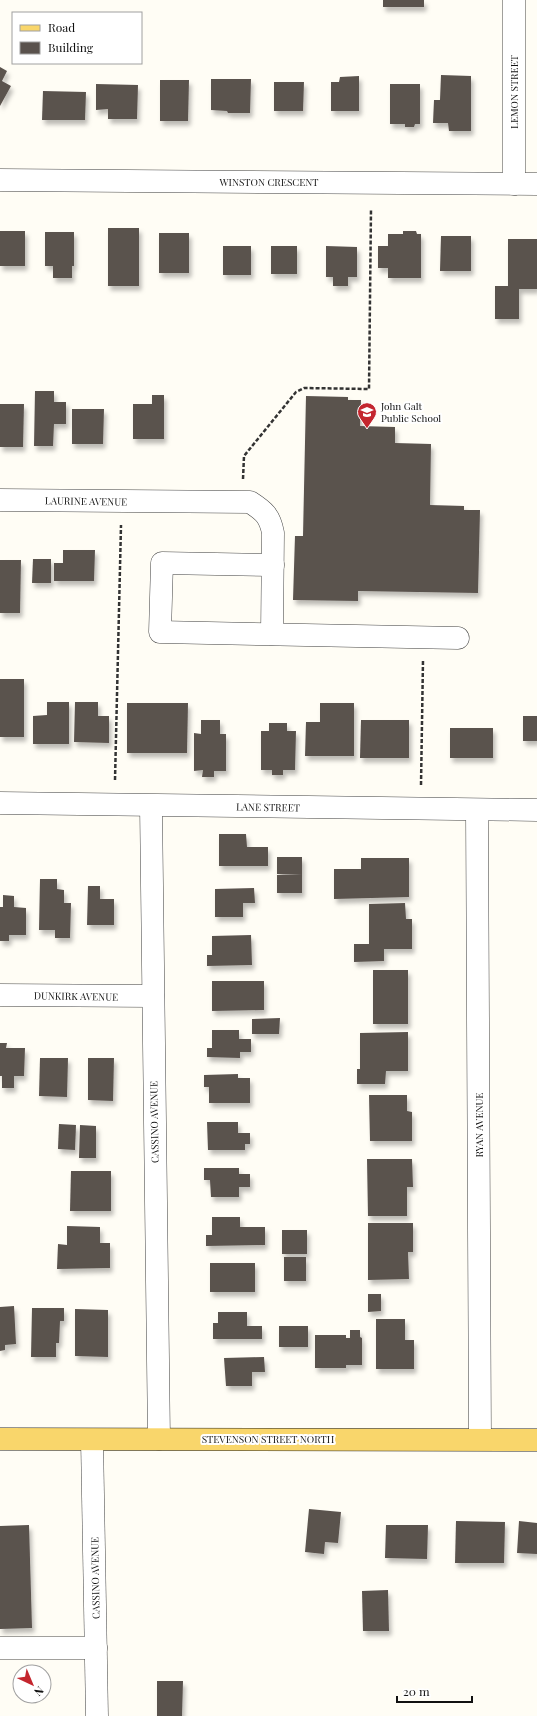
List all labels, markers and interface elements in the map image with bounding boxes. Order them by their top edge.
legend [12,12,142,64]
text: Road [48,19,75,35]
text: Building [48,39,94,55]
street label: LEMON STREET [507,55,521,129]
street label: WINSTON CRESCENT [218,175,319,189]
place label: John Galt Public School [380,399,441,425]
school or university icon: John Galt Public School [356,401,378,429]
street label: LAURINE AVENUE [45,493,127,509]
street label: LANE STREET [236,799,300,815]
street label: DUNKIRK AVENUE [34,988,118,1004]
street label: CASSINO AVENUE [146,1081,162,1163]
street label: RYAN AVENUE [472,1093,486,1157]
street label: STEVENSON STREET NORTH [202,1432,335,1446]
street label: CASSINO AVENUE [87,1537,103,1619]
north arrow [12,1664,52,1704]
scale bar [397,1678,472,1704]
text: N [31,1683,47,1700]
text: 20 m [403,1683,430,1699]

